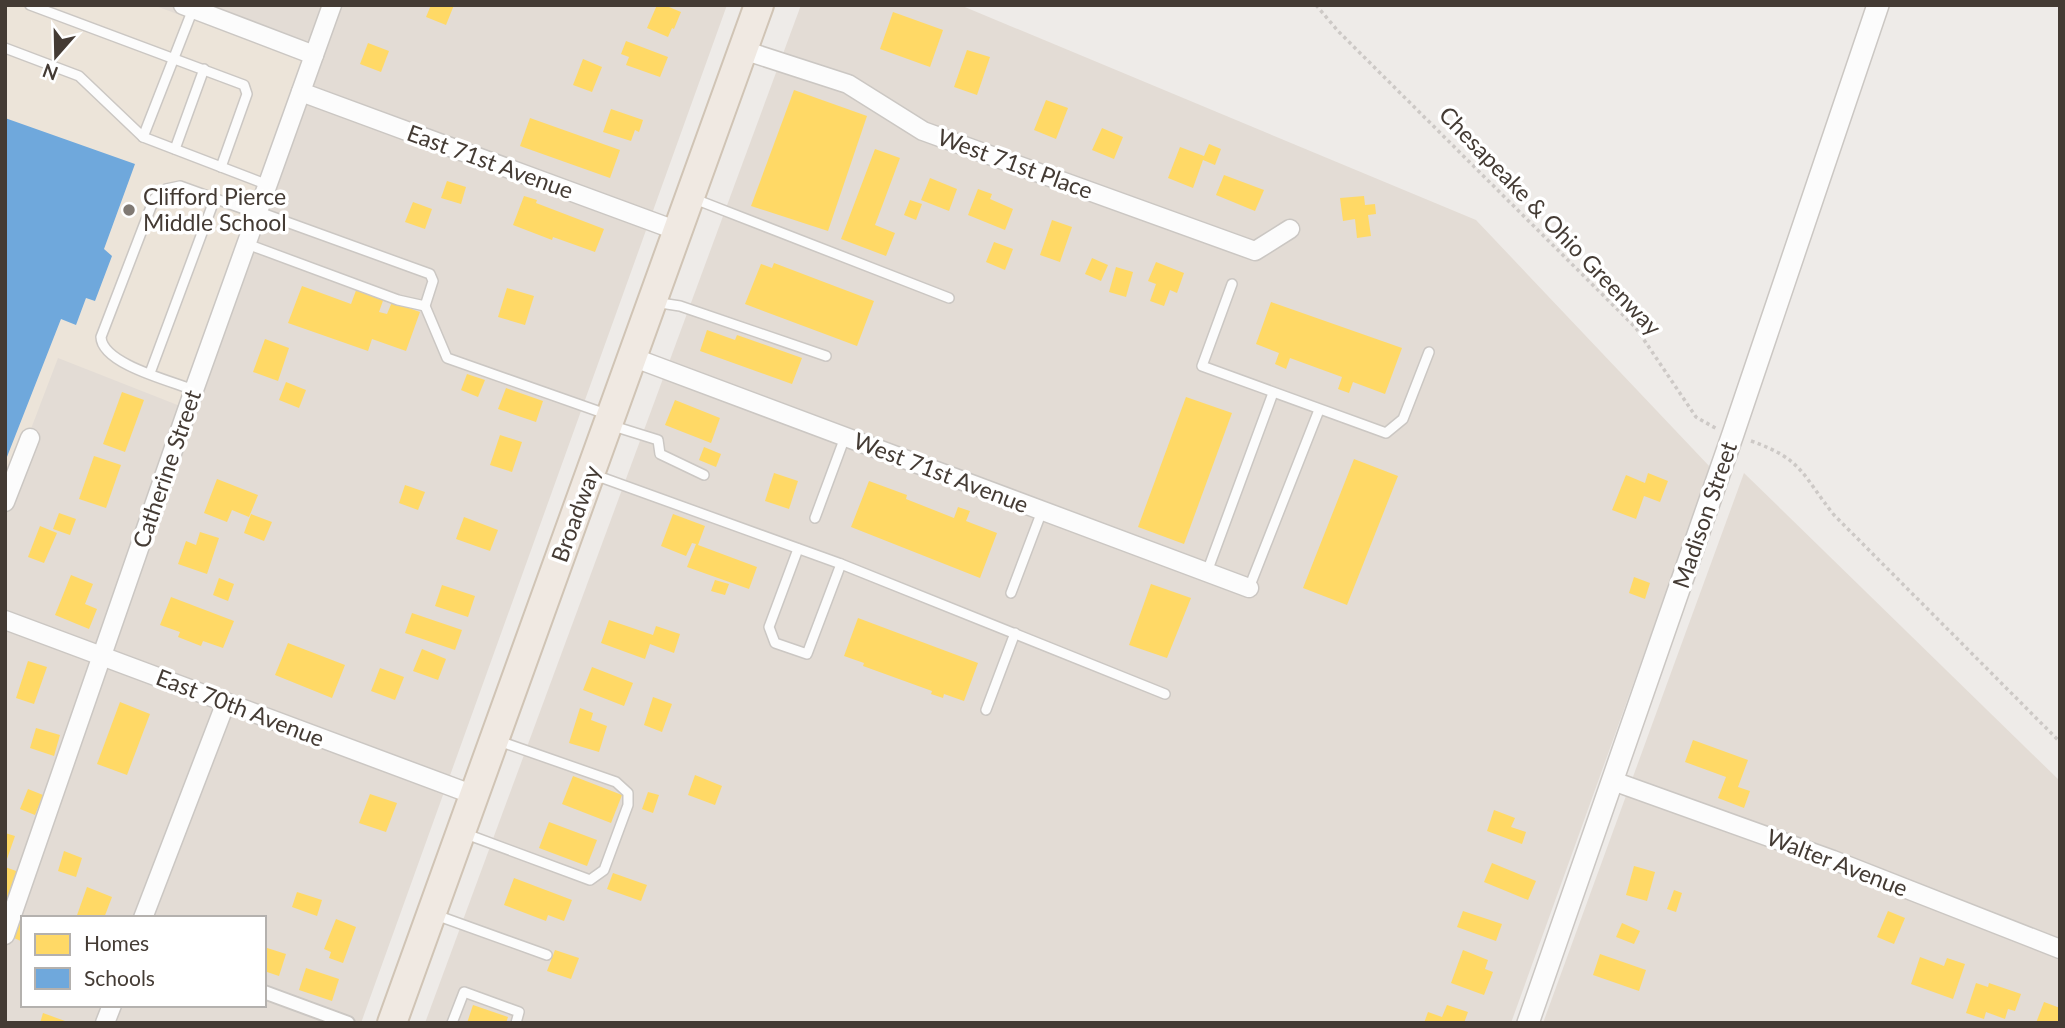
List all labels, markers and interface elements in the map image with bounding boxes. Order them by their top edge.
north arrow [21,21,91,91]
text: N [39,59,61,86]
street label: Chesapeake & Ohio Greenway [1434,100,1668,341]
street label: East 71st Avenue [403,118,577,204]
street label: West 71st Place [934,122,1097,204]
place label: Clifford Pierce Middle School [143,182,287,236]
marker: Clifford Pierce Middle School [121,202,137,218]
street label: Catherine Street [126,385,206,551]
street label: West 71st Avenue [850,426,1033,518]
street label: Madison Street [1666,437,1742,592]
street label: Broadway [545,461,606,566]
street label: East 70th Avenue [152,662,328,752]
street label: Walter Avenue [1763,822,1912,902]
legend [21,916,266,1007]
text: Homes [84,930,149,955]
text: Schools [84,965,155,990]

